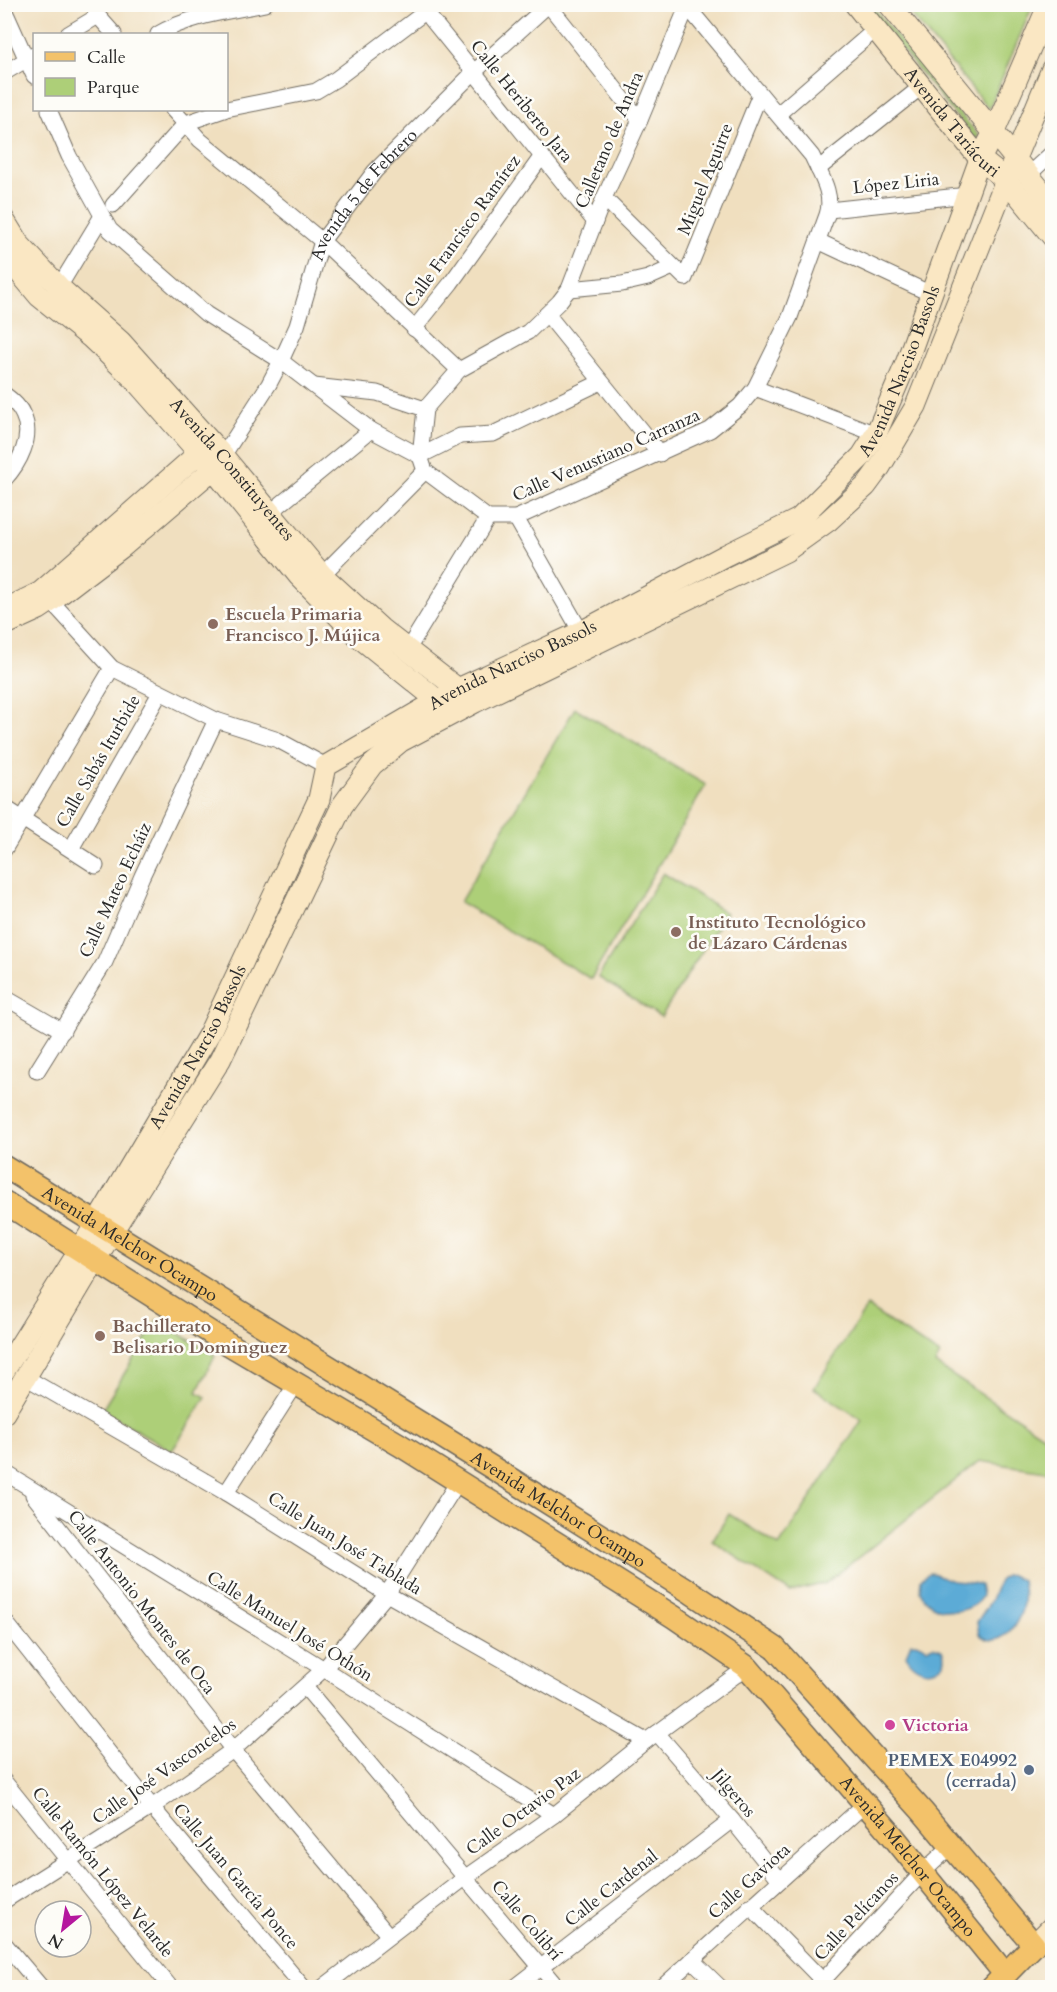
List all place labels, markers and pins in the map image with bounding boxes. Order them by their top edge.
place label: Escuela Primaria Francisco J. Mújica [225,602,381,648]
marker: Escuela Primaria Francisco J. Mújica [206,617,220,631]
place label: Instituto Tecnológico de Lázaro Cárdenas [688,910,866,956]
marker: Instituto Tecnológico de Lázaro Cárdenas [669,925,683,939]
place label: Bachillerato Belisario Dominguez [112,1314,288,1360]
marker: Bachillerato Belisario Dominguez [93,1329,107,1343]
place label: Victoria [902,1713,969,1738]
marker: Victoria [883,1718,897,1732]
place label: PEMEX E04992 (cerrada) [887,1748,1017,1794]
marker: PEMEX E04992 (cerrada) [1022,1763,1036,1777]

